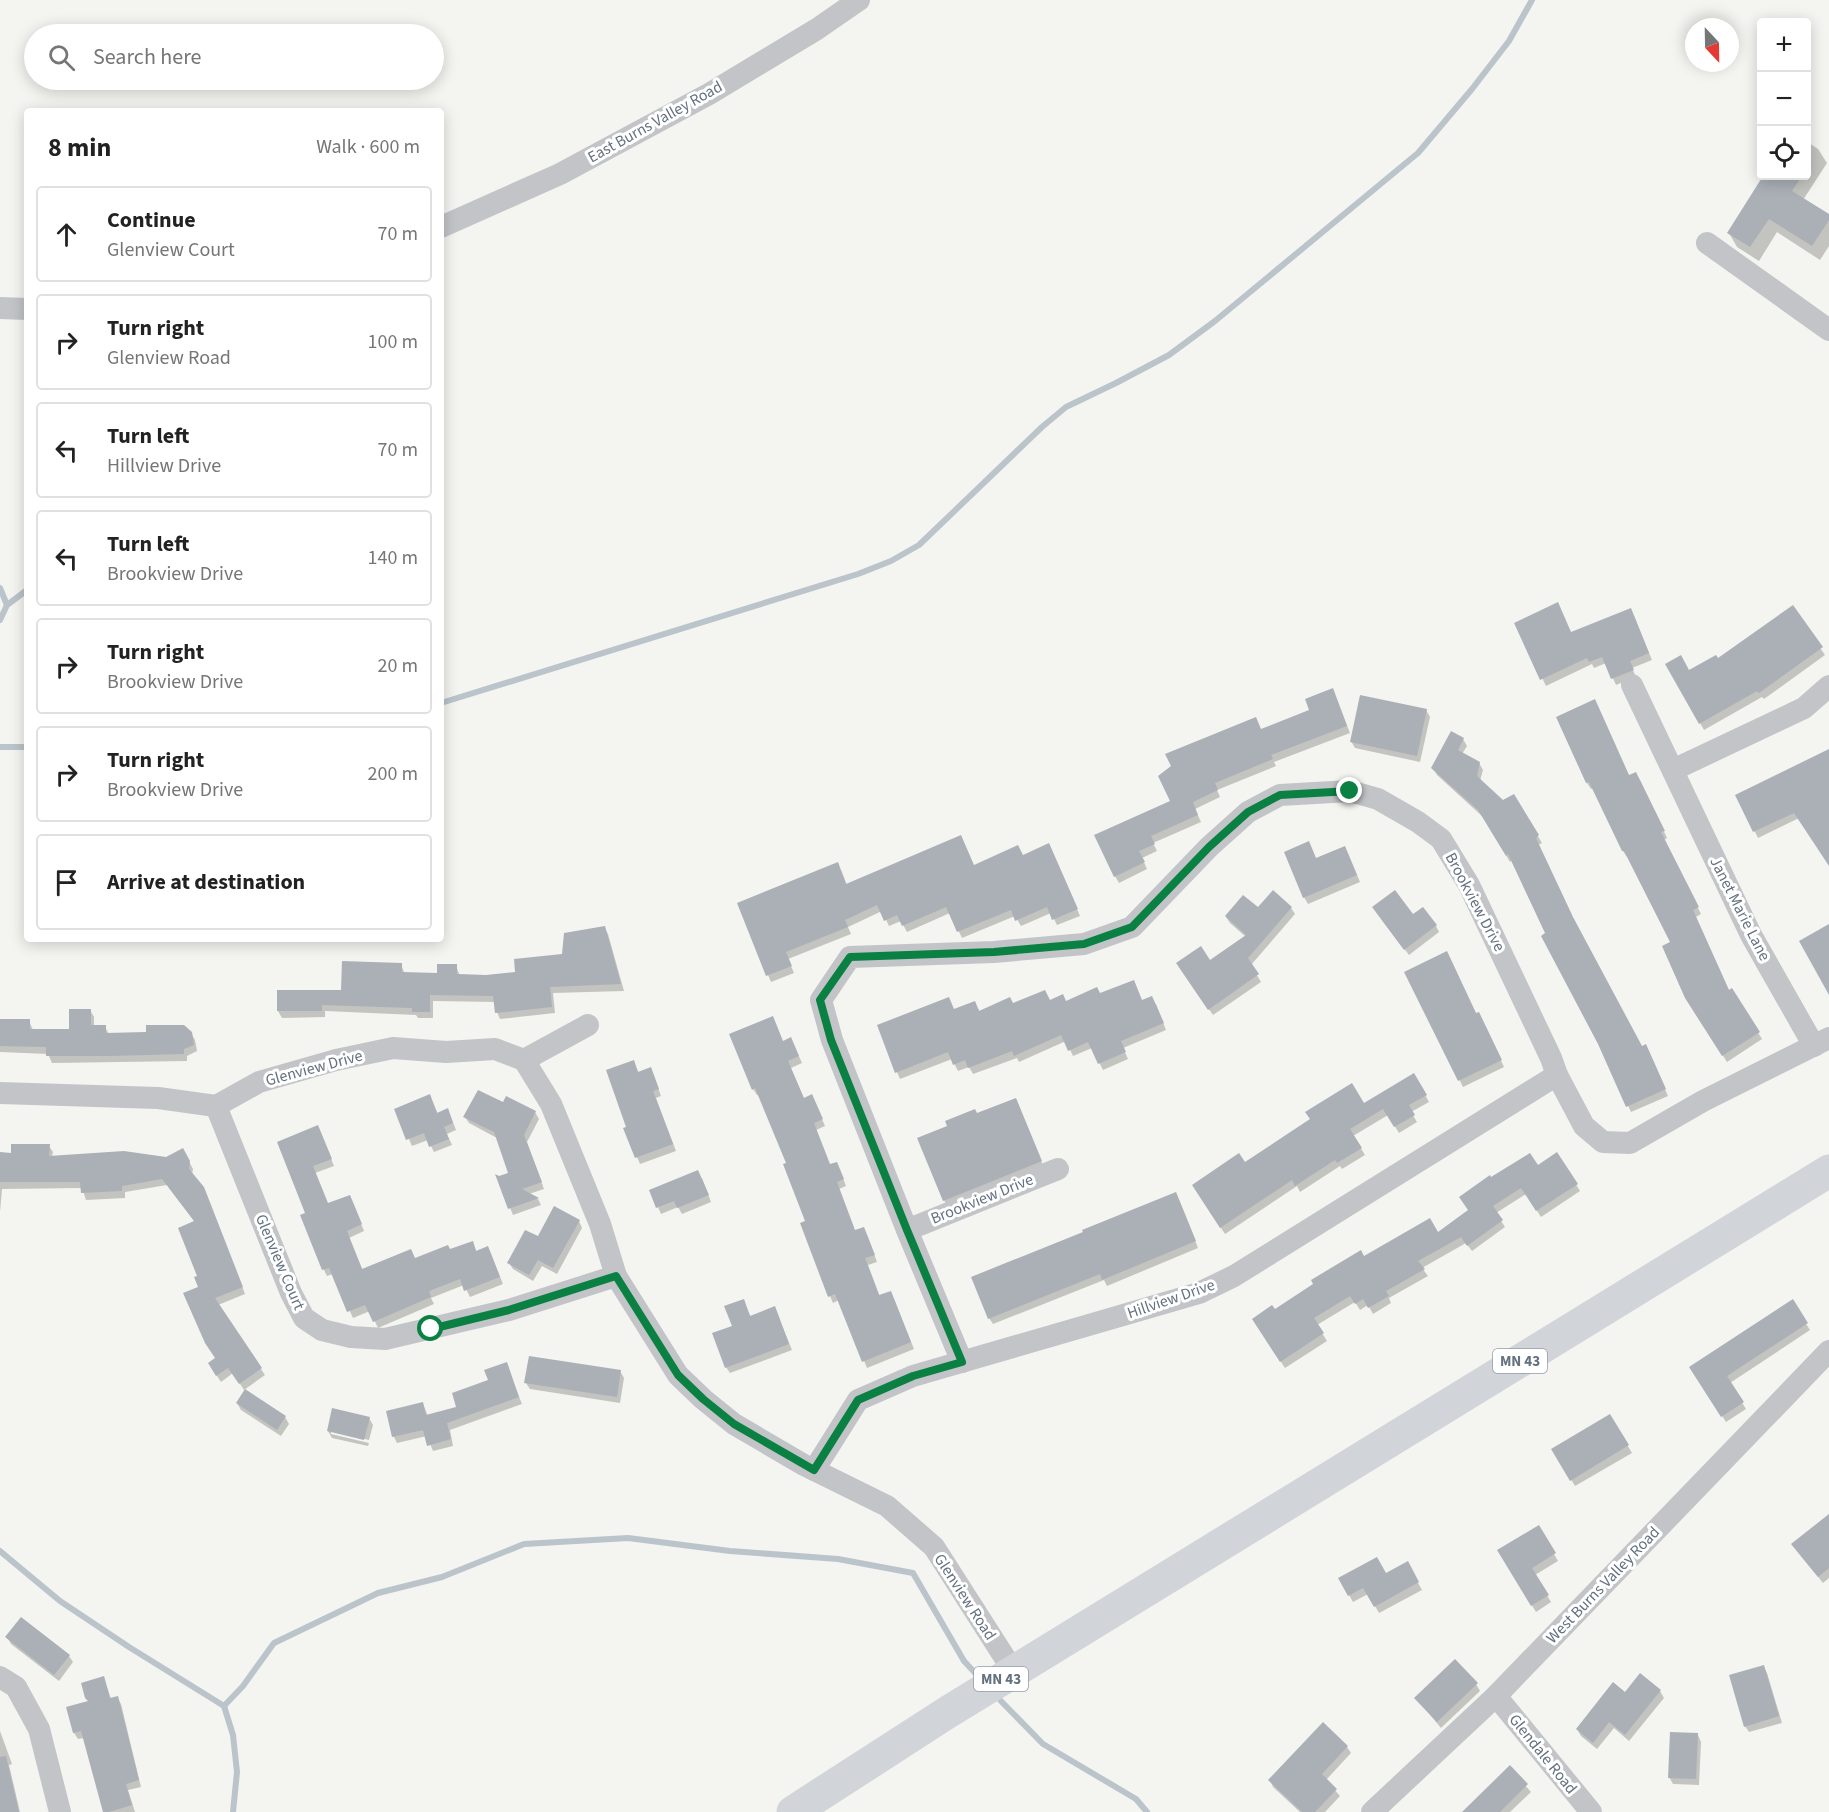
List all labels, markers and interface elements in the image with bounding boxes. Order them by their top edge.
north arrow [1685,18,1739,72]
map controls [1757,18,1811,180]
button: + [1757,18,1811,72]
search box [24,24,444,90]
icon: search [45,41,78,74]
text: Search here [93,41,201,73]
button: − [1757,72,1811,126]
street label: East Burns Valley Road [584,76,726,168]
button: locate [1757,126,1811,180]
text: 8 min [48,129,111,166]
text: Walk · 600 m [316,133,420,161]
text: Continue [107,204,196,236]
icon: ahead [50,218,83,251]
text: 70 m [378,220,418,248]
text: Glenview Court [107,236,235,264]
text: Turn right [107,312,204,344]
icon: right [50,326,83,359]
text: 100 m [368,328,418,356]
text: Glenview Road [107,344,231,372]
text: Turn left [107,420,189,452]
icon: left [50,434,83,467]
text: 70 m [378,436,418,464]
text: Hillview Drive [107,452,221,480]
text: Turn left [107,528,189,560]
icon: left [50,542,83,575]
text: 140 m [368,544,418,572]
text: Brookview Drive [107,560,243,588]
text: Turn right [107,636,204,668]
icon: right [50,650,83,683]
text: 20 m [378,652,418,680]
text: Brookview Drive [107,668,243,696]
text: Turn right [107,744,204,776]
icon: right [50,758,83,791]
text: 200 m [368,760,418,788]
text: Brookview Drive [107,776,243,804]
route end [1336,777,1362,803]
street label: Brookview Drive [1440,849,1510,955]
street label: Janet Marie Lane [1704,853,1776,965]
icon: arrive [50,866,83,899]
text: Arrive at destination [107,866,305,898]
street label: Glenview Drive [263,1044,365,1091]
street label: Brookview Drive [927,1168,1037,1230]
street label: Glenview Court [250,1211,310,1314]
street label: Hillview Drive [1124,1274,1218,1324]
route start [417,1315,443,1341]
road number: MN 43 [1493,1349,1547,1373]
street label: West Burns Valley Road [1541,1522,1665,1648]
street label: Glenview Road [929,1549,1001,1645]
road number: MN 43 [974,1667,1028,1691]
street label: Glendale Road [1504,1709,1582,1799]

